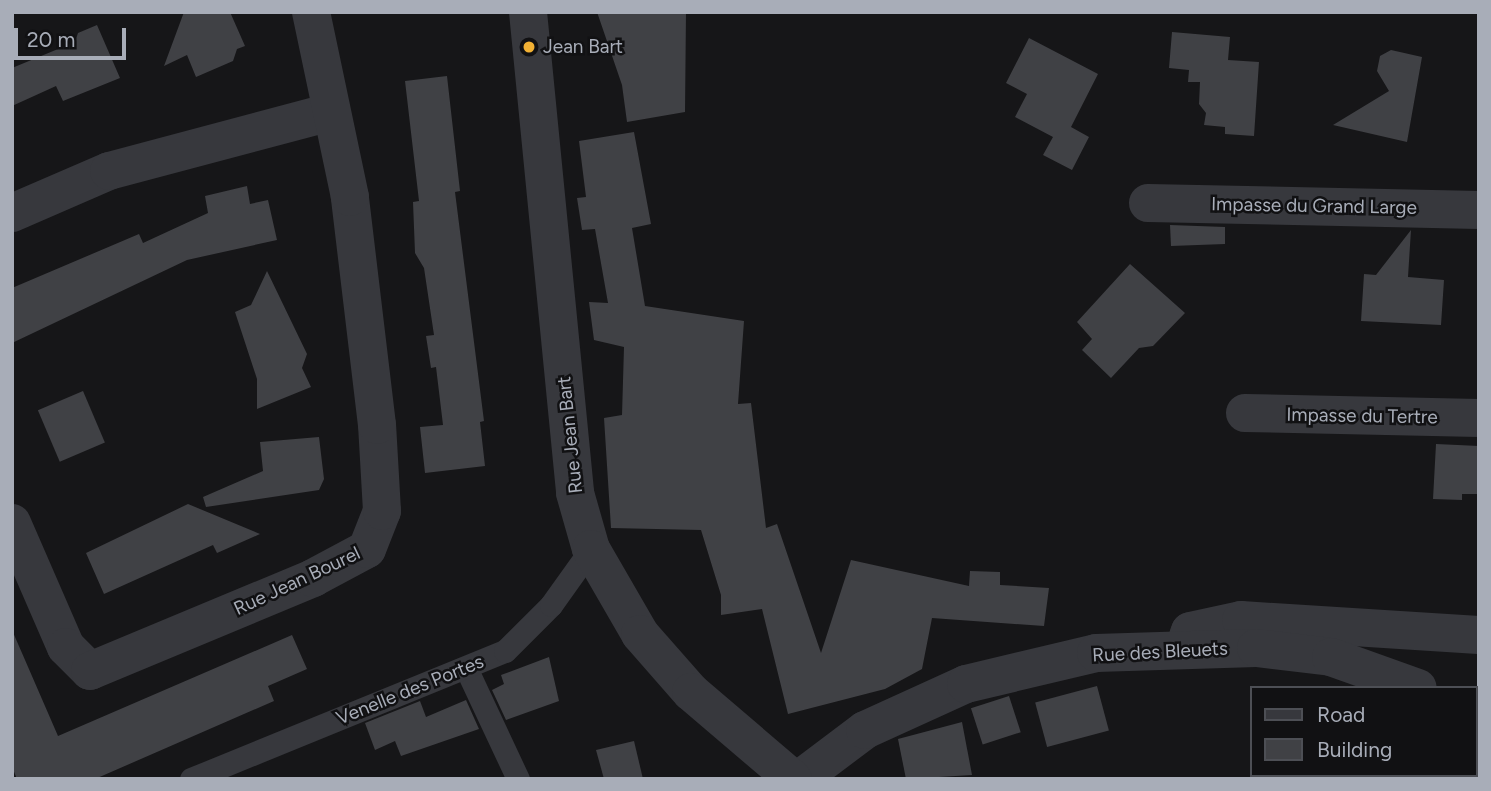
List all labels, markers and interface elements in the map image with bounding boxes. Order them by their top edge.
scale bar [18,14,130,58]
text: 20 m [27,27,75,52]
place label: Jean Bart [543,36,623,58]
marker: Jean Bart [521,39,537,55]
street label: Impasse du Grand Large [1211,193,1417,219]
street label: Rue Jean Bart [553,375,587,495]
street label: Impasse du Tertre [1286,403,1438,429]
street label: Rue Jean Bourel [230,542,364,620]
street label: Rue des Bleuets [1092,637,1228,667]
street label: Venelle des Portes [333,650,487,730]
legend [1250,686,1477,777]
text: Road [1317,702,1365,727]
text: Building [1317,737,1392,762]

